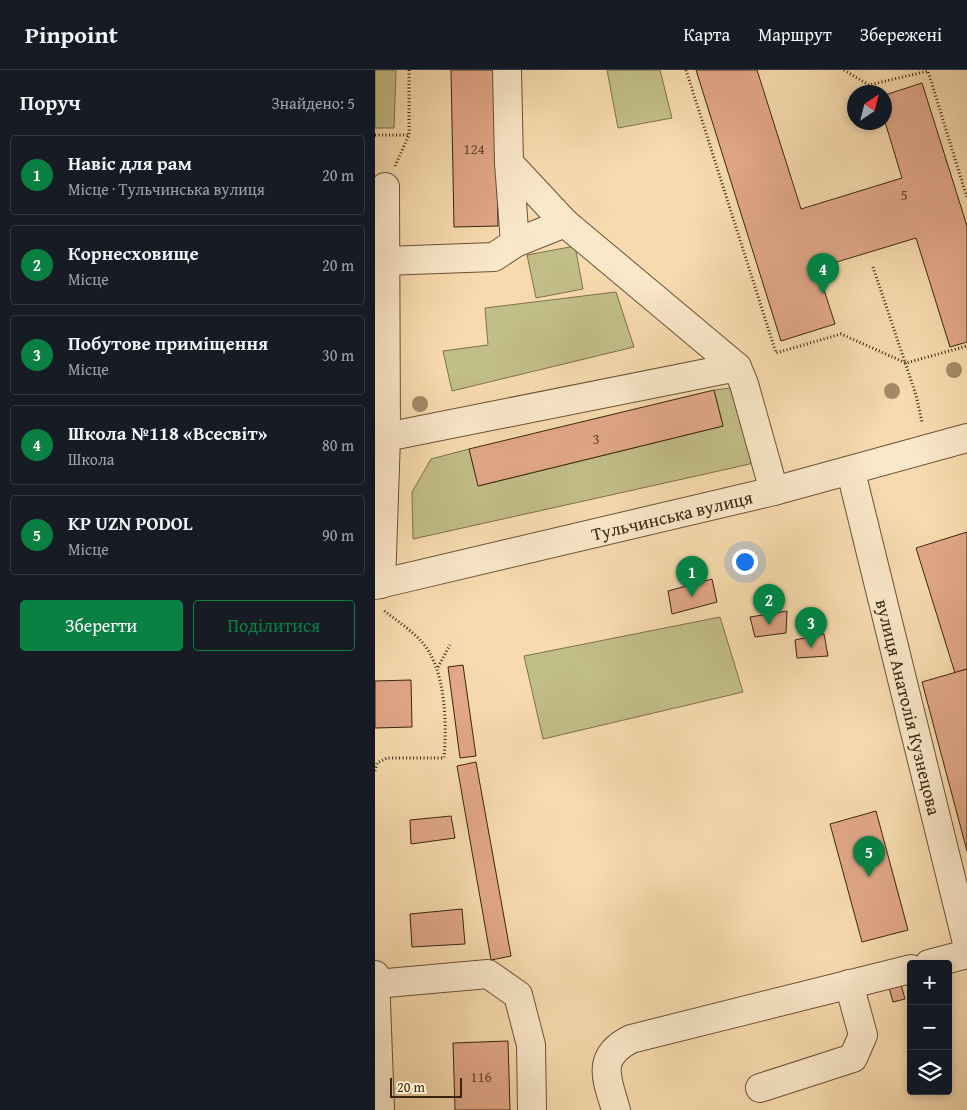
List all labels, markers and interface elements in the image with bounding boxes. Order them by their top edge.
text: Pinpoint [25,17,118,52]
text: Карта [684,21,730,48]
text: Маршрут [758,21,832,48]
text: Збережені [860,21,942,48]
north arrow [847,85,892,130]
text: Поруч [20,87,81,118]
text: Знайдено: 5 [272,91,355,115]
house number: 124 [463,138,485,159]
text: Навіс для рам [68,149,192,177]
text: 1 [33,163,41,187]
text: 20 m [322,163,354,187]
text: Місце · Тульчинська вулиця [68,177,265,201]
house number: 5 [900,184,908,205]
text: Корнесховище [68,239,199,267]
text: 2 [33,253,41,277]
text: 20 m [322,253,354,277]
pin: 4 [807,253,839,294]
text: Місце [68,267,109,291]
text: Побутове приміщення [68,329,268,357]
text: 3 [33,343,41,367]
text: 30 m [322,343,354,367]
text: Місце [68,357,109,381]
text: Школа №118 «Всесвіт» [68,419,268,447]
house number: 3 [592,428,600,449]
text: 4 [33,433,41,457]
text: 80 m [322,433,354,457]
text: Школа [68,447,114,471]
street label: Тульчинська вулиця [589,483,755,547]
text: KP UZN PODOL [68,509,193,537]
text: 5 [33,523,41,547]
text: 90 m [322,523,354,547]
text: Місце [68,537,109,561]
your location [732,549,758,575]
pin: 1 [676,556,708,597]
pin: 2 [753,584,785,625]
street label: вулиця Анатолія Кузнецова [869,596,949,818]
button: Зберегти [20,600,183,651]
button: Поділитися [193,600,355,651]
pin: 3 [795,607,827,648]
pin: 5 [853,836,885,877]
map controls [907,960,952,1095]
button: + [907,960,952,1005]
button: − [907,1005,952,1050]
button: layers [907,1050,952,1095]
house number: 116 [470,1066,492,1087]
scale bar [390,1075,463,1098]
text: 20 m [397,1077,425,1097]

